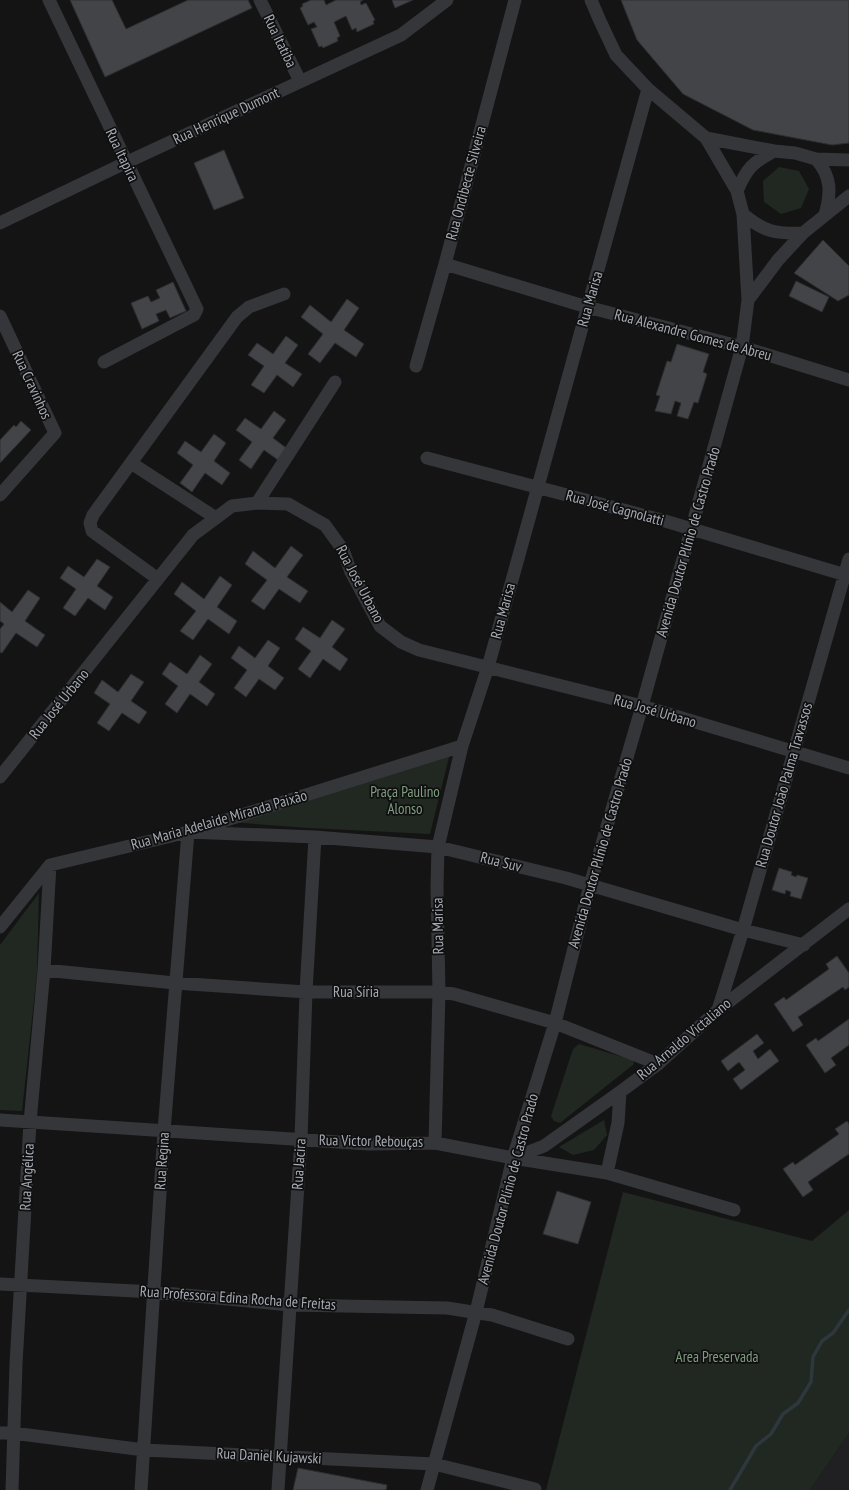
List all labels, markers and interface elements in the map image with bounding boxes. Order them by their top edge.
street label: Rua Itatiba [260,11,301,70]
street label: Rua Henrique Dumont [170,83,282,148]
street label: Rua Ondibecte Silveira [441,124,490,242]
street label: Rua Itapira [102,125,143,184]
street label: Rua Marisa [573,269,606,329]
street label: Rua Alexandre Gomes de Abreu [613,304,774,365]
street label: Rua Cravinhos [8,347,57,422]
street label: Avenida Doutor Plínio de Castro Prado [651,445,724,639]
street label: Rua José Cagnolatti [564,485,666,530]
street label: Rua José Urbano [332,542,389,626]
street label: Rua Marisa [486,581,519,641]
street label: Rua José Urbano [25,665,93,743]
street label: Rua José Urbano [612,690,699,731]
street label: Rua Doutor João Palma Travassos [751,700,816,870]
street label: Avenida Doutor Plínio de Castro Prado [563,756,636,950]
park label: Praça Paulino Alonso [370,782,440,818]
street label: Rua Maria Adelaide Miranda Paixão [129,785,309,854]
street label: Rua Suv [479,847,524,876]
street label: Rua Marisa [428,897,447,955]
street label: Rua Síria [333,982,379,1001]
street label: Rua Arnaldo Victaliano [633,994,735,1084]
street label: Avenida Doutor Plínio de Castro Prado [473,1091,542,1286]
street label: Rua Victor Rebouças [319,1130,423,1151]
street label: Rua Regina [150,1131,173,1191]
street label: Rua Jacira [287,1138,310,1190]
street label: Rua Angélica [15,1143,38,1211]
street label: Rua Professora Edina Rocha de Freitas [139,1281,337,1314]
park label: Area Preservada [676,1347,758,1366]
street label: Rua Daniel Kujawski [216,1443,322,1468]

